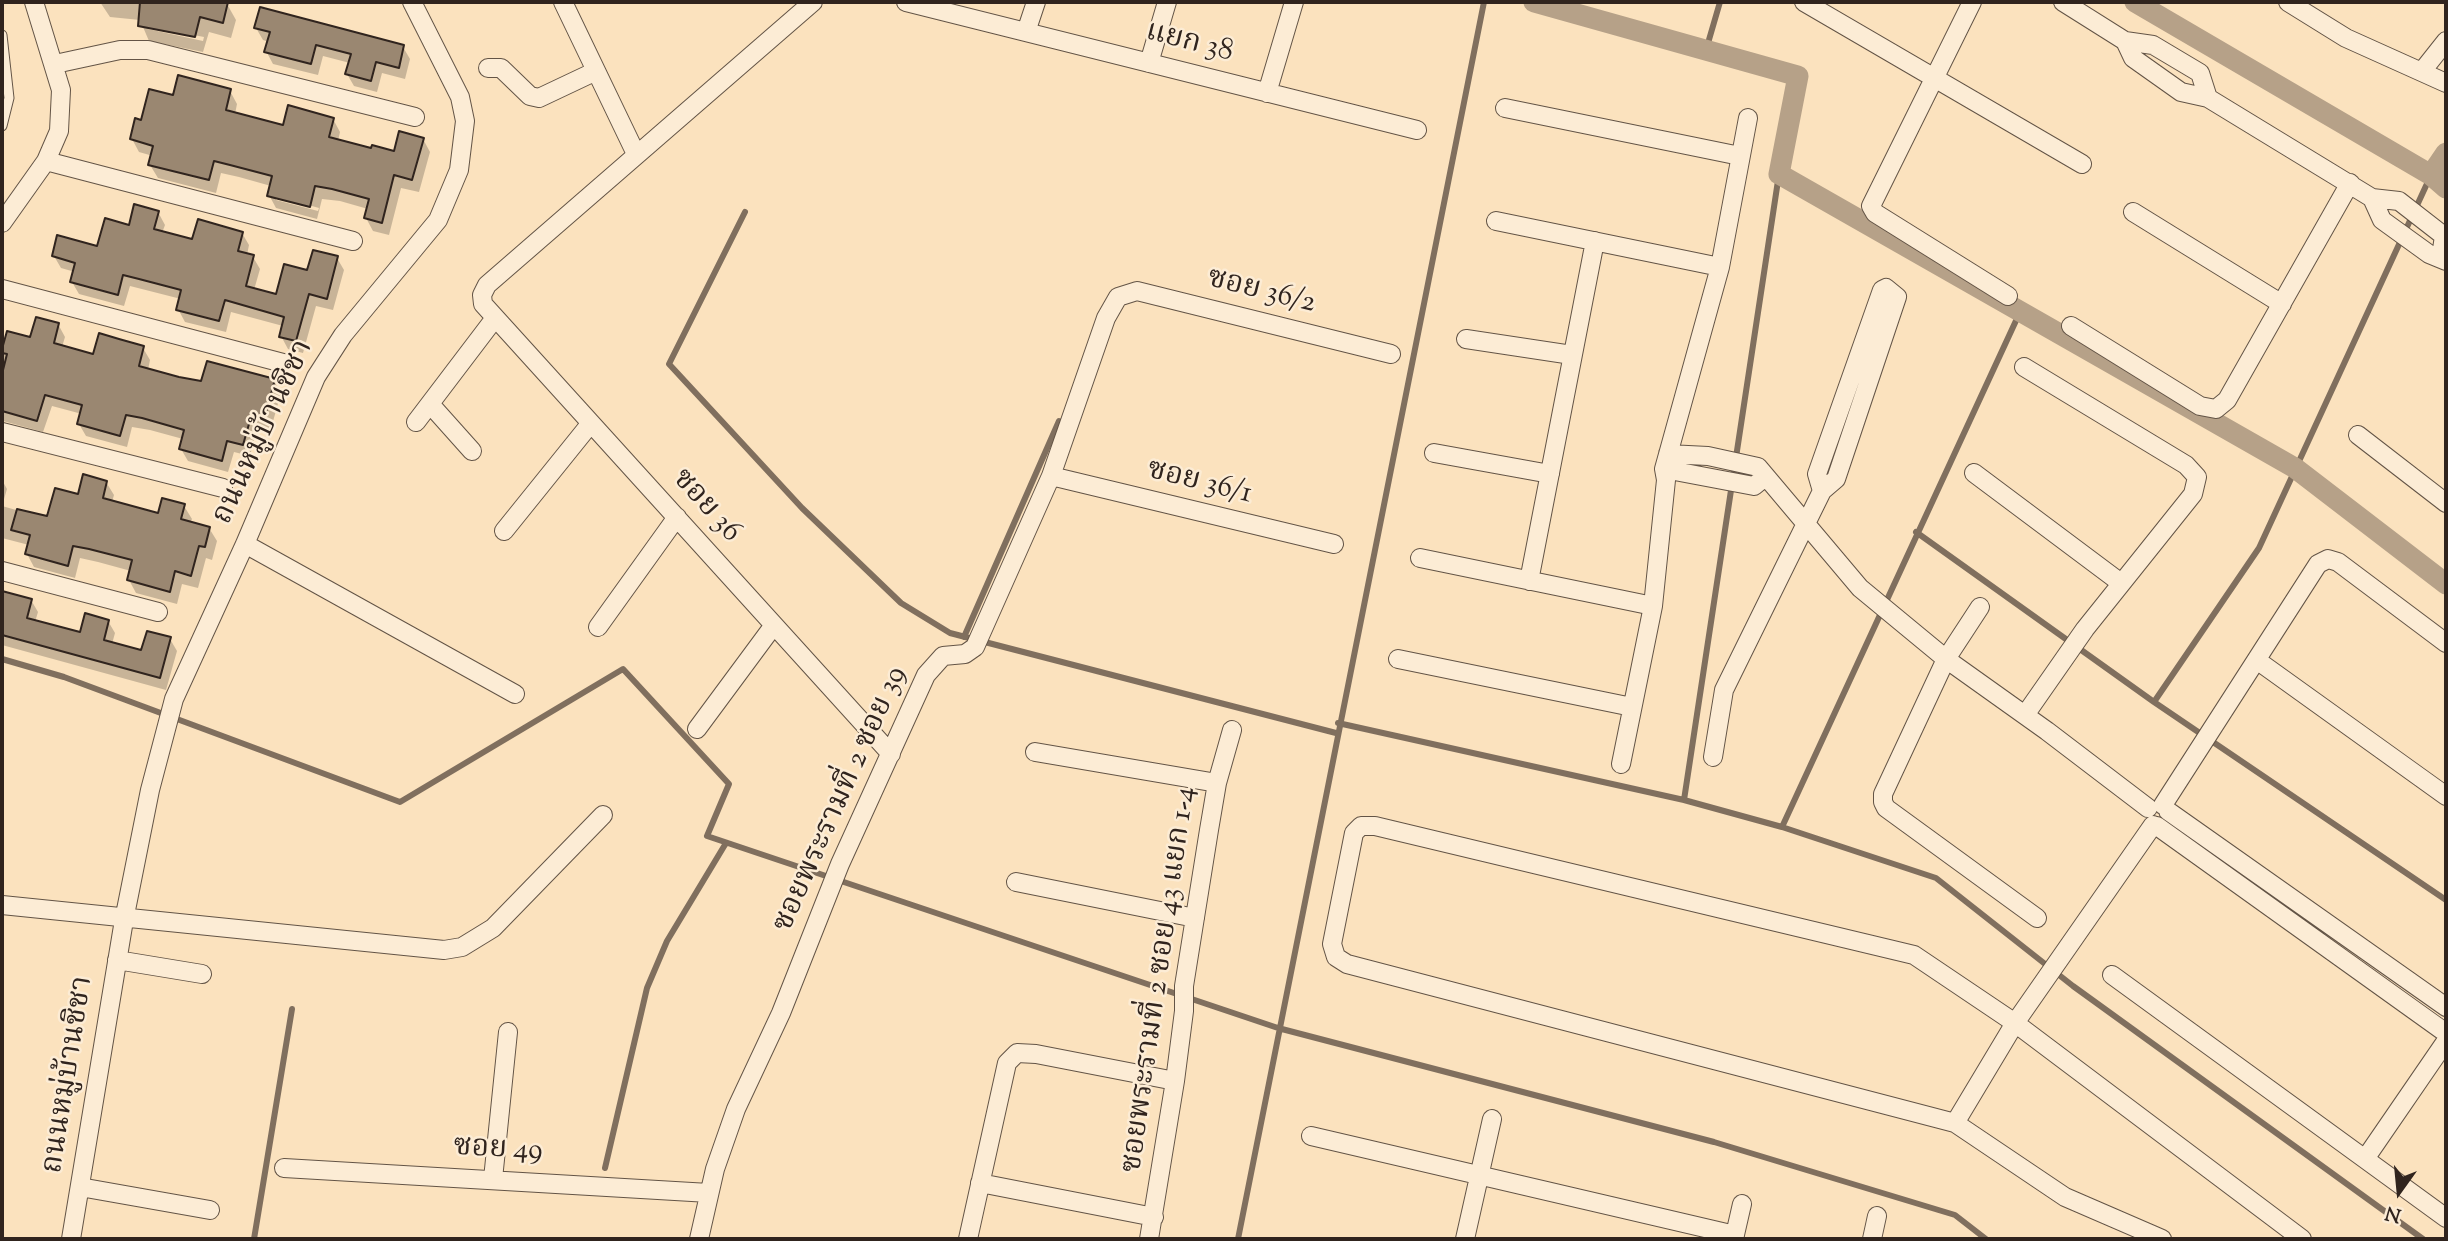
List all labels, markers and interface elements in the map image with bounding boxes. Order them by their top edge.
street label: แยก 38 [1141,16,1237,72]
street label: ซอย 36/2 [1203,262,1319,324]
street label: ถนนหมู่บ้านชิชา [207,335,323,531]
street label: ซอย 36/1 [1143,454,1255,514]
street label: ซอย 36 [663,463,747,551]
street label: ซอยพระรามที่ 2 ซอย 39 [767,662,917,938]
street label: ซอยพระรามที่ 2 ซอย 43 แยก 1-4 [1116,785,1206,1175]
street label: ถนนหมู่บ้านชิชา [37,974,103,1176]
street label: ซอย 49 [452,1131,544,1171]
north arrow [2364,1157,2434,1227]
text: N [2383,1198,2404,1228]

